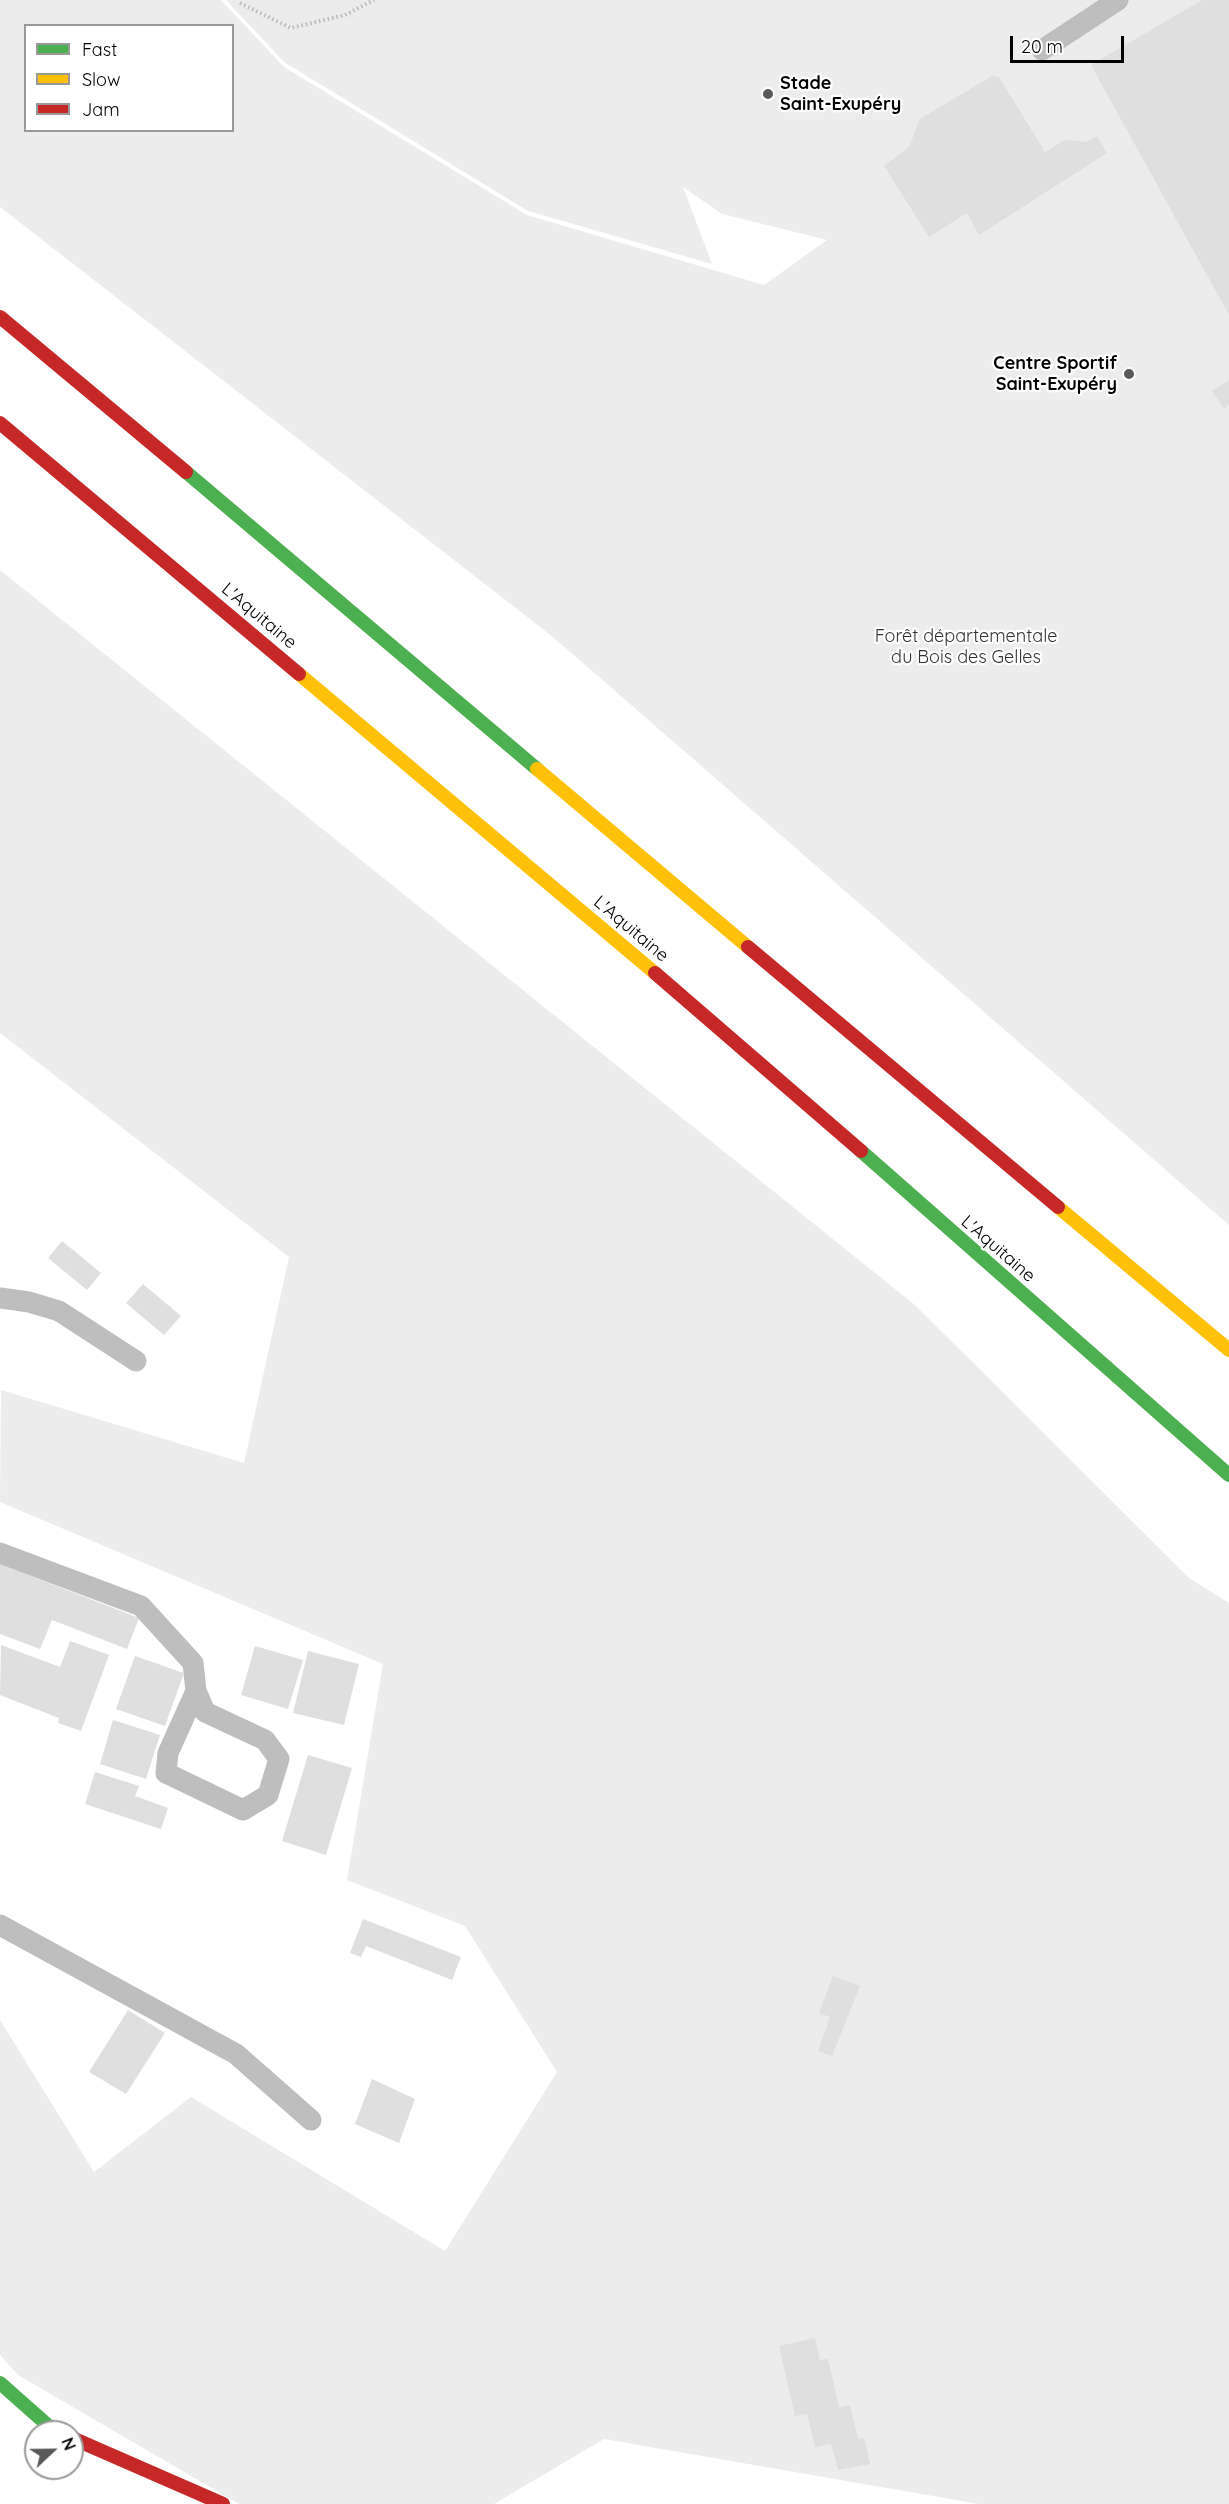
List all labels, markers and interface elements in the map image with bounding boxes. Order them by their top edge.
legend [24,24,234,132]
scale bar [1013,24,1127,62]
text: 20 m [1021,35,1063,58]
text: Fast [82,38,117,61]
text: Slow [82,68,120,91]
place label: Stade Saint-Exupéry [780,73,901,116]
marker: Stade Saint-Exupéry [761,87,775,101]
text: Jam [82,98,120,121]
place label: Centre Sportif Saint-Exupéry [993,353,1117,395]
marker: Centre Sportif Saint-Exupéry [1122,367,1136,381]
street label: L'Aquitaine [217,578,301,654]
park label: Forêt départementale du Bois des Gelles [875,626,1057,668]
street label: L'Aquitaine [589,891,673,967]
street label: L'Aquitaine [957,1211,1039,1287]
north arrow [24,2420,84,2480]
text: N [57,2435,80,2453]

